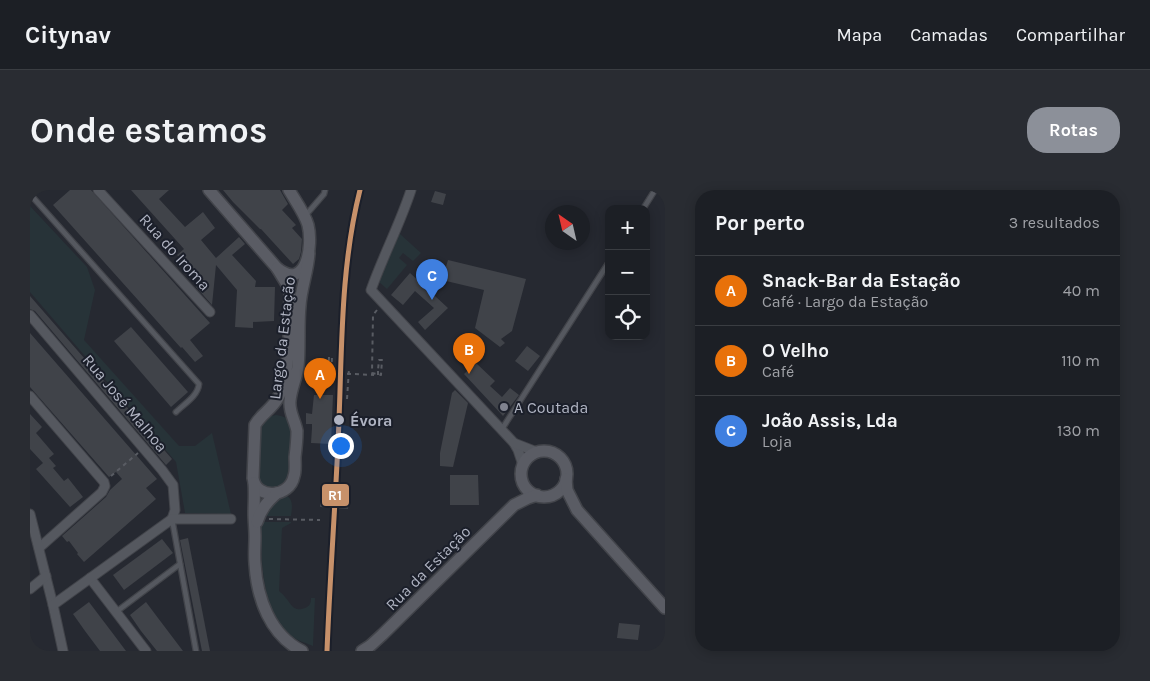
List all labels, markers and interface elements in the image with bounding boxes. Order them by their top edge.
text: Citynav [25,21,111,49]
text: Mapa [837,24,882,46]
text: Camadas [910,24,988,46]
text: Compartilhar [1016,24,1125,46]
button: Rotas [1027,107,1120,153]
text: Onde estamos [30,110,267,151]
north arrow [545,205,590,250]
map controls [605,205,650,340]
button: + [605,205,650,250]
street label: Rua do Iroma [136,210,214,294]
text: Por perto [715,211,805,235]
text: 3 resultados [1009,213,1100,232]
button: − [605,250,650,295]
pin: C [416,259,448,300]
text: Snack-Bar da Estação [762,270,960,292]
street label: Largo da Estação [265,276,299,400]
text: A [726,281,736,300]
text: 40 m [1063,281,1100,300]
text: Café · Largo da Estação [762,292,928,311]
button: locate [605,295,650,340]
pin: B [453,333,485,374]
text: O Velho [762,340,829,362]
street label: Rua José Malhoa [79,350,171,456]
text: B [726,351,736,370]
text: 110 m [1061,351,1100,370]
pin: A [304,358,336,399]
text: Café [762,362,794,381]
place label: A Coutada [514,398,588,417]
marker: A Coutada [498,401,510,413]
text: João Assis, Lda [762,410,898,432]
place label: Évora [350,411,392,430]
marker: Évora [332,413,346,427]
text: C [726,421,736,440]
text: 130 m [1057,421,1100,440]
text: Loja [762,432,792,451]
your location [328,433,354,459]
line badge: R1 [321,483,350,507]
text: R1 [328,487,342,504]
street label: Rua da Estação [382,522,474,614]

